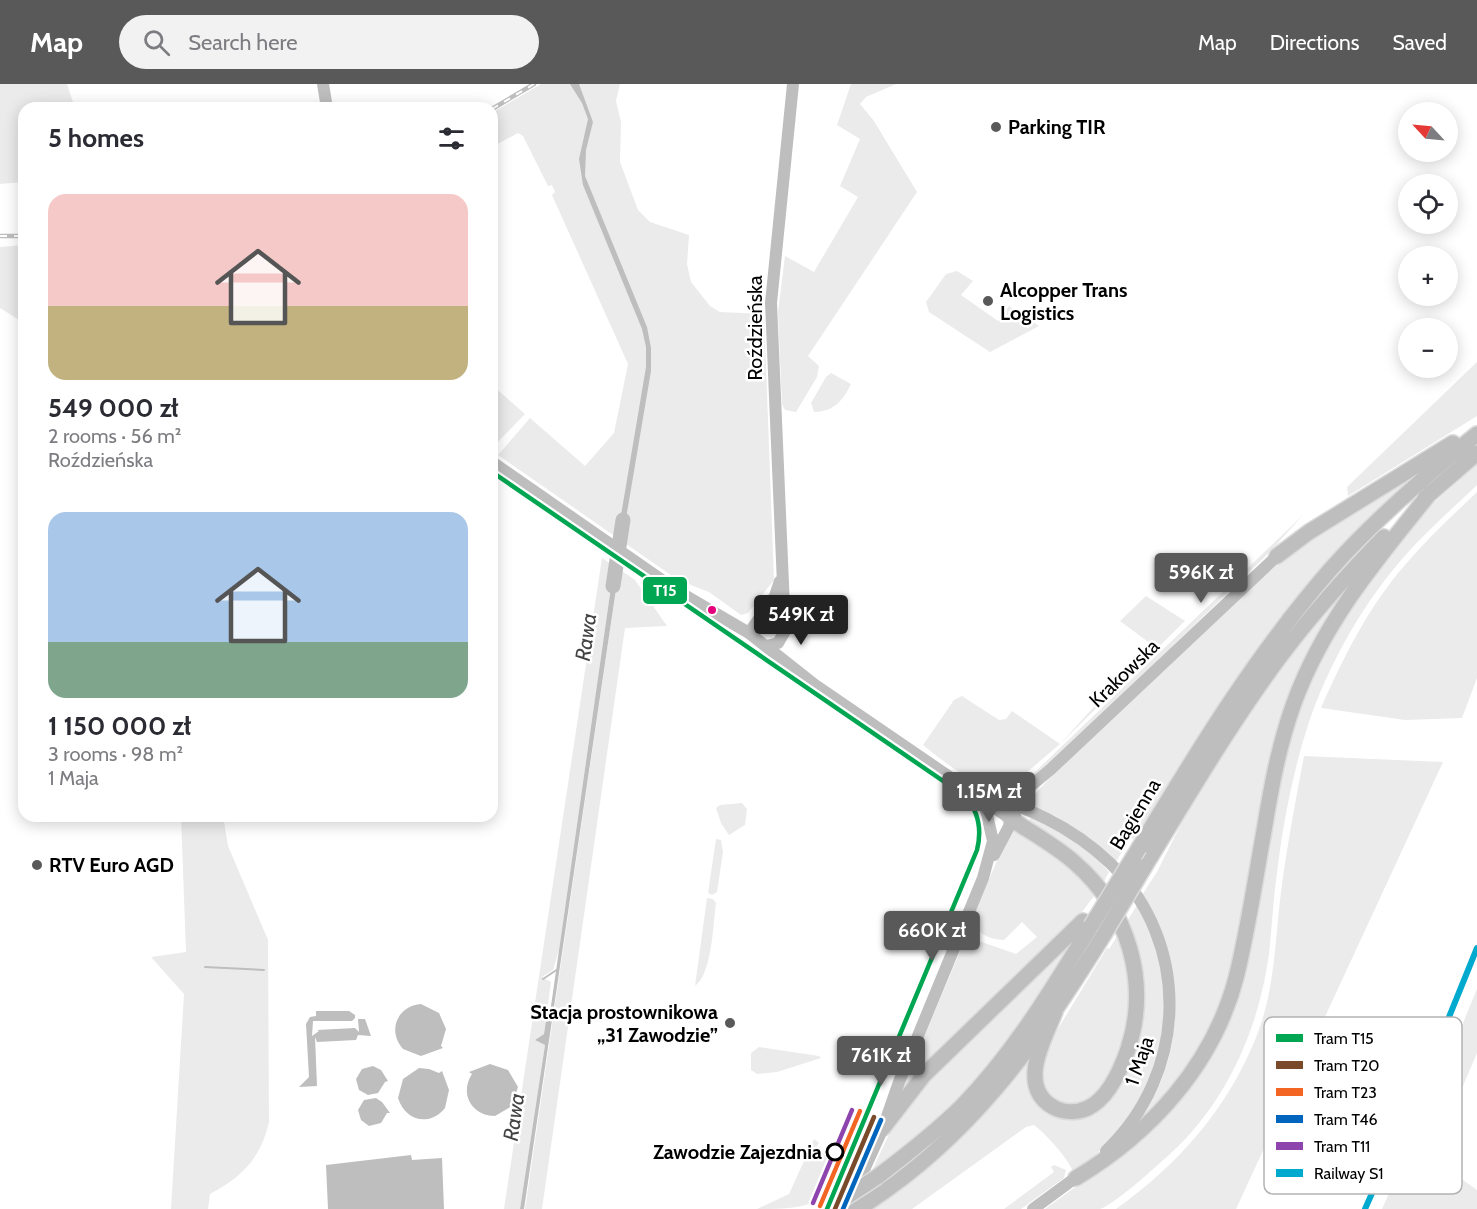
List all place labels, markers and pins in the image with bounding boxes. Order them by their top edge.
place label: Parking TIR [1008,115,1106,139]
marker: Parking TIR [989,120,1003,134]
place label: Alcopper Trans Logistics [1000,278,1128,325]
marker: Alcopper Trans Logistics [981,294,995,308]
pin: 596K zł [1146,553,1256,604]
pin: 549K zł [746,595,856,646]
unlabelled marker [706,604,718,616]
pin: 1.15M zł [927,772,1051,823]
place label: RTV Euro AGD [49,853,174,877]
marker: RTV Euro AGD [30,858,44,872]
pin: 660K zł [877,911,987,962]
place label: Stacja prostownikowa „31 Zawodzie” [530,1000,718,1047]
marker: Stacja prostownikowa „31 Zawodzie” [723,1016,737,1030]
pin: 761K zł [826,1036,936,1087]
place label: Zawodzie Zajezdnia [653,1140,822,1164]
marker: Zawodzie Zajezdnia [826,1143,844,1161]

